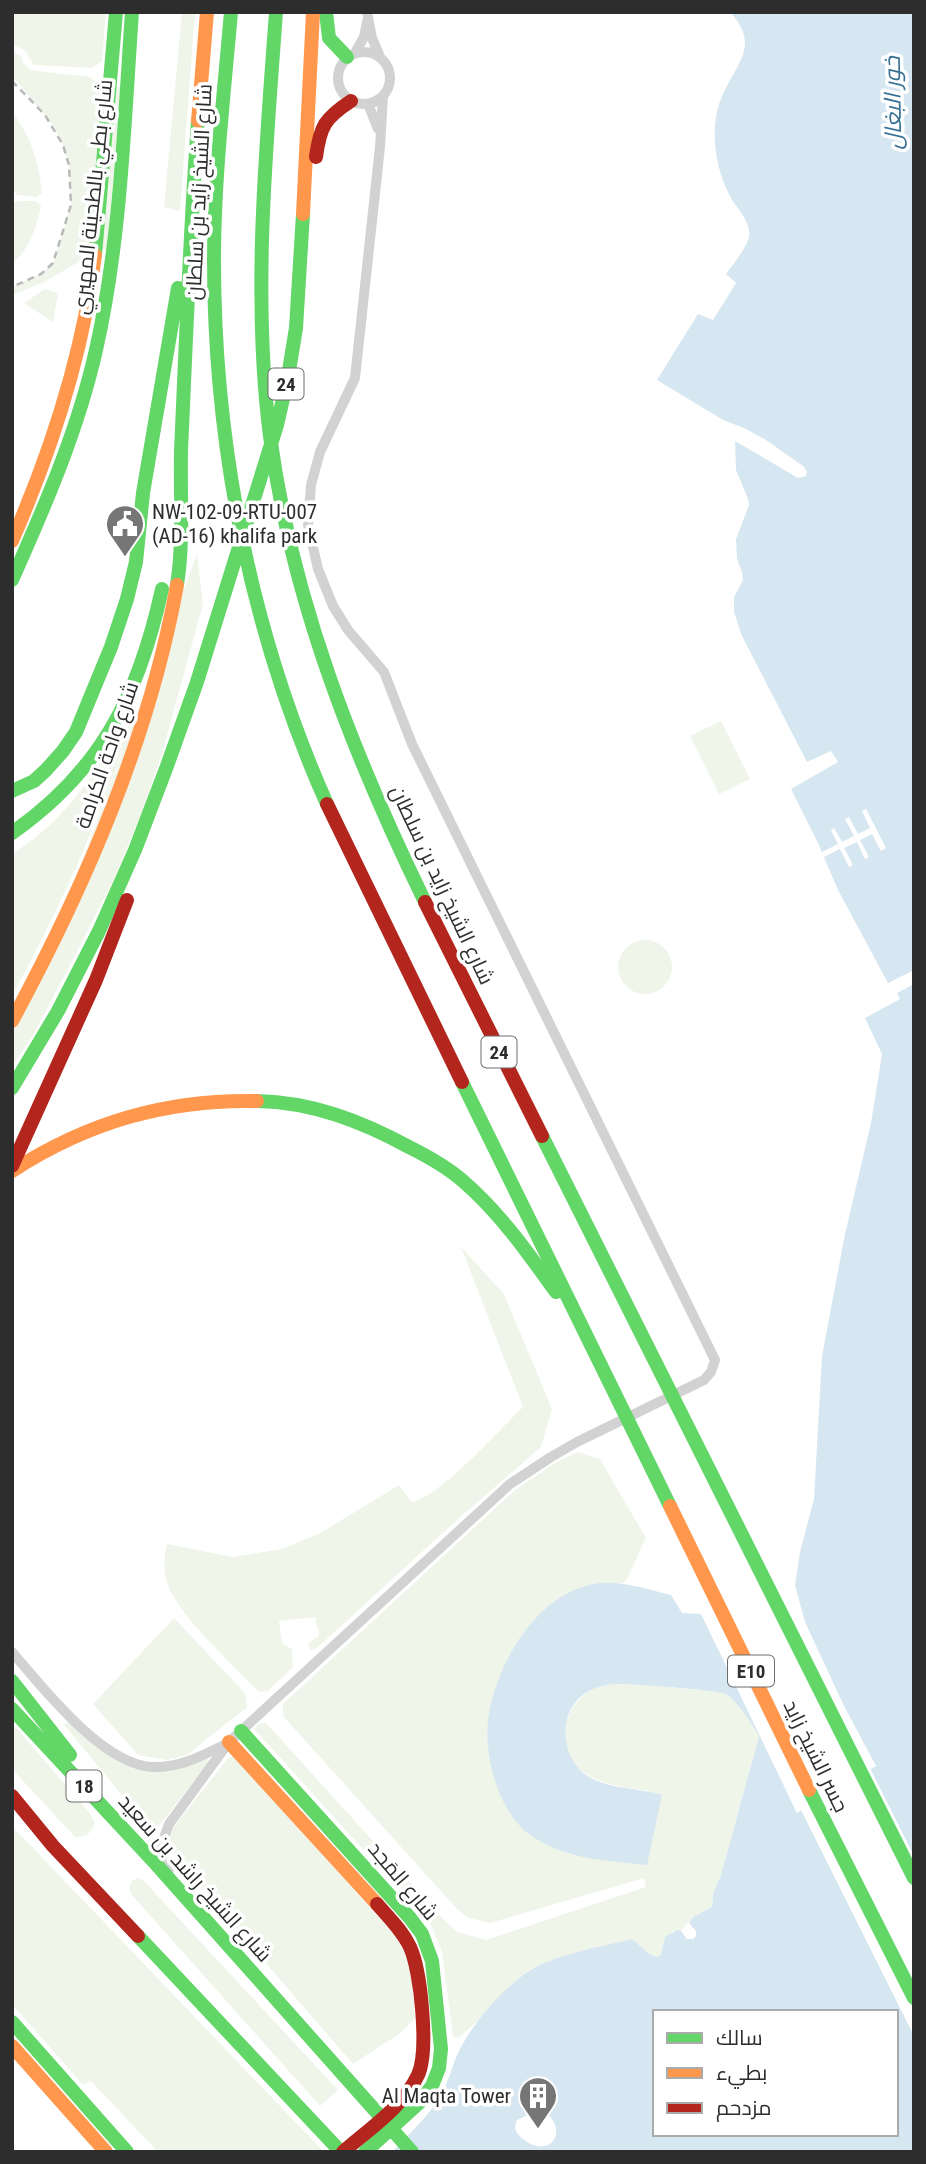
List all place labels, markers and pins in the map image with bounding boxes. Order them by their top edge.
place label: NW-102-09-RTU-007 (AD-16) khalifa park [152,500,318,548]
public building icon: NW-102-09-RTU-007 (AD-16) khalifa park [104,503,146,558]
building icon: Al Maqta Tower [517,2075,559,2130]
place label: Al Maqta Tower [382,2084,511,2108]

